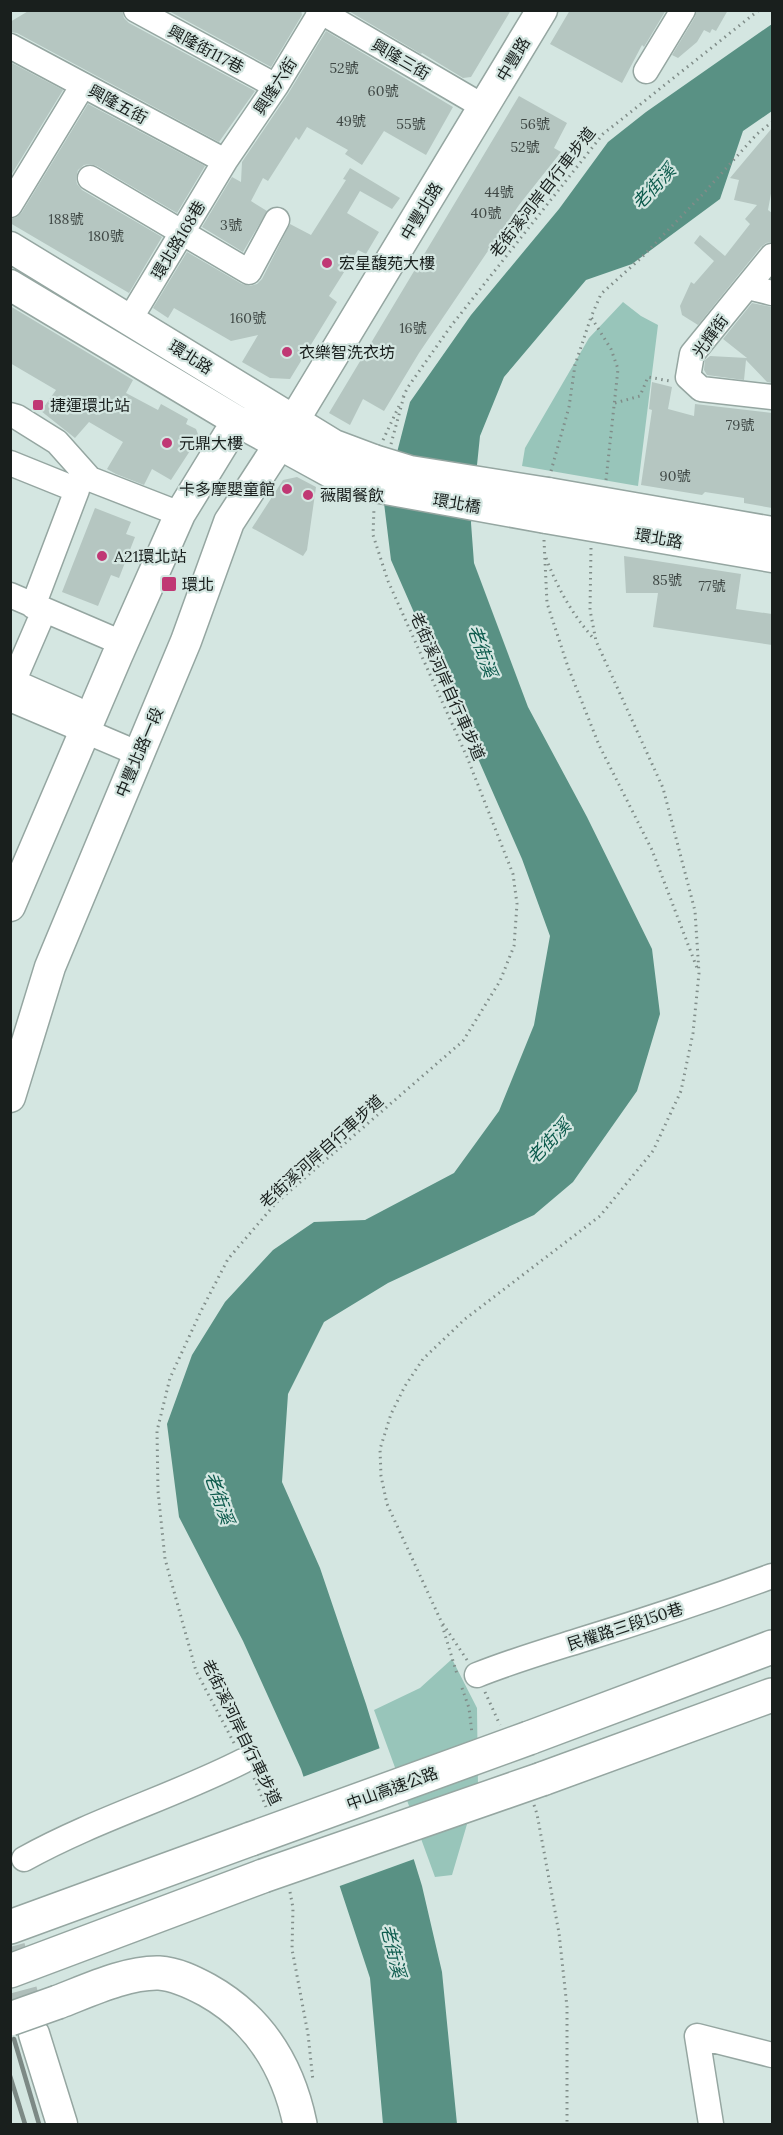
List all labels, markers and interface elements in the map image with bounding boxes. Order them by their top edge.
street label: 興隆街117巷 [165,21,247,77]
street label: 中豐路 [492,33,534,85]
street label: 興隆三街 [368,34,434,84]
street label: 興隆六街 [249,54,301,118]
house number: 52號 [329,59,359,77]
street label: 興隆五街 [85,80,151,128]
house number: 60號 [368,82,398,100]
house number: 49號 [336,112,366,130]
house number: 55號 [396,115,426,133]
house number: 56號 [520,115,550,133]
street label: 老街溪河岸自行車步道 [485,123,599,261]
house number: 52號 [510,138,540,156]
water label: 老街溪 [627,157,683,214]
street label: 中豐北路 [396,178,446,244]
house number: 44號 [484,183,514,201]
street label: 環北路168巷 [147,197,209,283]
house number: 40號 [471,204,501,222]
house number: 188號 [49,210,83,228]
house number: 3號 [220,216,242,234]
house number: 180號 [88,227,124,245]
place label: 宏星馥苑大樓 [339,253,435,273]
marker: 宏星馥苑大樓 [320,256,334,270]
house number: 160號 [230,309,266,327]
street label: 光輝街 [688,311,732,361]
house number: 16號 [399,319,427,337]
street label: 環北路 [165,336,217,378]
place label: 衣樂智洗衣坊 [299,342,395,362]
marker: 衣樂智洗衣坊 [280,345,294,359]
place label: 捷運環北站 [50,395,130,415]
marker: 捷運環北站 [31,398,45,412]
house number: 79號 [726,416,754,434]
place label: 元鼎大樓 [179,433,243,453]
marker: 元鼎大樓 [160,436,174,450]
house number: 90號 [660,467,690,485]
place label: 卡多摩嬰童館 [179,479,275,499]
marker: 卡多摩嬰童館 [280,482,294,496]
place label: 薇閣餐飲 [320,485,384,505]
marker: 薇閣餐飲 [301,488,315,502]
street label: 環北橋 [432,489,482,517]
street label: 環北路 [634,524,684,552]
place label: A21環北站 [113,546,187,566]
marker: A21環北站 [95,549,109,563]
house number: 85號 [652,571,682,589]
place label: 環北 [182,574,214,594]
marker: 環北 [160,575,178,593]
house number: 77號 [699,577,725,595]
street label: 老街溪河岸自行車步道 [406,609,490,763]
water label: 老街溪 [463,622,503,683]
street label: 中豐北路一段 [111,704,167,800]
street label: 老街溪河岸自行車步道 [255,1090,387,1212]
water label: 老街溪 [522,1112,578,1169]
water label: 老街溪 [200,1469,240,1530]
street label: 民權路三段150巷 [565,1598,685,1654]
street label: 老街溪河岸自行車步道 [198,1656,286,1808]
street label: 中山高速公路 [343,1762,441,1814]
water label: 老街溪 [376,1922,411,1983]

